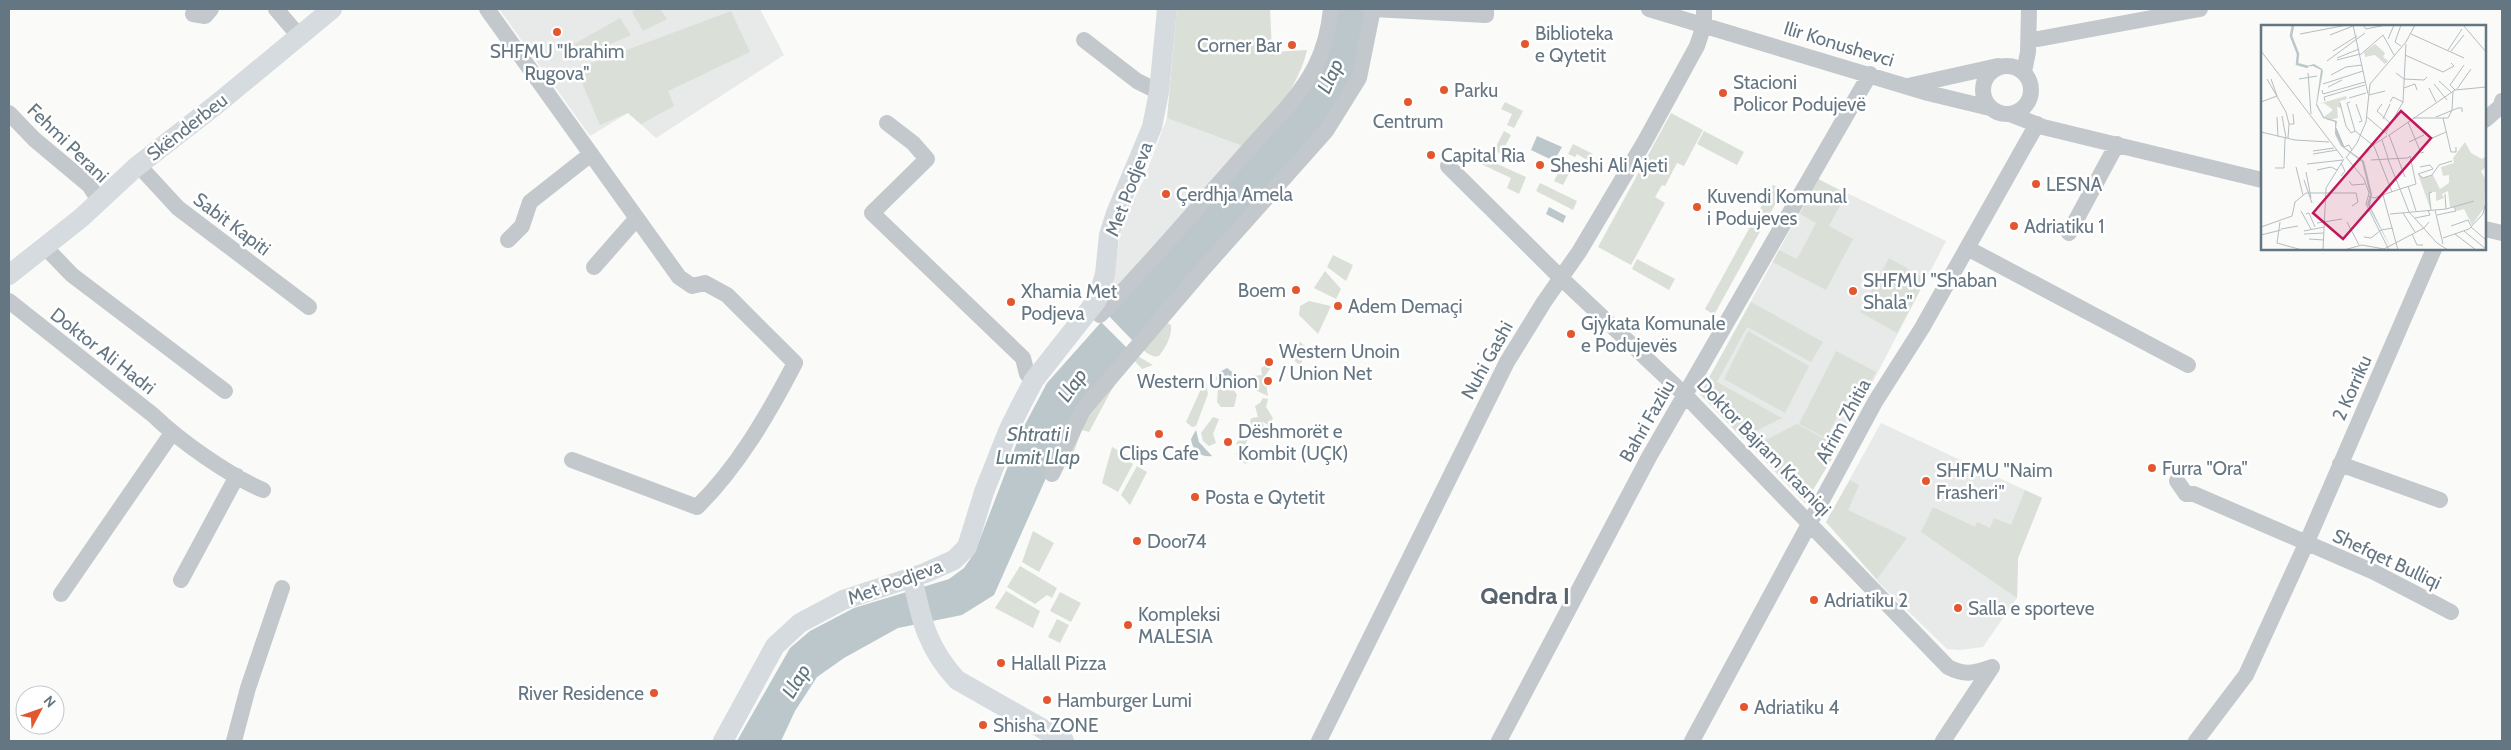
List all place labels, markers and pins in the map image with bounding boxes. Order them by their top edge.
place label: Biblioteka e Qytetit [1535,22,1613,67]
marker: SHFMU "Ibrahim Rugova" [551,26,563,38]
place label: Corner Bar [1197,34,1282,57]
marker: Biblioteka e Qytetit [1519,38,1531,50]
marker: Corner Bar [1286,39,1298,51]
place label: SHFMU "Ibrahim Rugova" [490,40,624,85]
place label: Stacioni Policor Podujevë [1733,71,1866,116]
place label: Parku [1454,79,1498,102]
marker: Parku [1438,84,1450,96]
marker: Stacioni Policor Podujevë [1717,87,1729,99]
marker: Centrum [1402,96,1414,108]
place label: Centrum [1373,110,1443,133]
place label: Capital Ria [1441,144,1525,167]
marker: Capital Ria [1425,149,1437,161]
place label: Sheshi Ali Ajeti [1550,154,1668,177]
marker: Sheshi Ali Ajeti [1534,159,1546,171]
place label: LESNA [2046,173,2103,196]
marker: LESNA [2030,178,2042,190]
place label: Çerdhja Amela [1176,183,1293,206]
place label: Kuvendi Komunal i Podujeves [1707,185,1848,230]
marker: Çerdhja Amela [1160,188,1172,200]
marker: Kuvendi Komunal i Podujeves [1691,201,1703,213]
place label: Adriatiku 1 [2024,215,2104,238]
marker: Adriatiku 1 [2008,220,2020,232]
place label: SHFMU "Shaban Shala" [1863,269,1997,314]
place label: Boem [1238,279,1286,302]
place label: Xhamia Met Podjeva [1021,280,1118,325]
marker: Boem [1290,284,1302,296]
marker: SHFMU "Shaban Shala" [1847,285,1859,297]
place label: Adem Demaçi [1348,295,1463,318]
marker: Xhamia Met Podjeva [1005,296,1017,308]
marker: Adem Demaçi [1332,300,1344,312]
place label: Gjykata Komunale e Podujevës [1581,312,1726,357]
marker: Gjykata Komunale e Podujevës [1565,328,1577,340]
place label: Western Unoin / Union Net [1278,340,1400,385]
marker: Western Unoin / Union Net [1263,356,1275,368]
place label: Western Union [1137,370,1258,393]
marker: Western Union [1262,375,1274,387]
place label: Dëshmorët e Kombit (UÇK) [1238,420,1348,465]
marker: Clips Cafe [1153,428,1165,440]
marker: Dëshmorët e Kombit (UÇK) [1222,436,1234,448]
place label: Clips Cafe [1119,442,1199,465]
place label: Furra "Ora" [2162,457,2248,480]
place label: SHFMU "Naim Frasheri" [1936,459,2053,504]
marker: Furra "Ora" [2146,462,2158,474]
marker: SHFMU "Naim Frasheri" [1920,475,1932,487]
place label: Posta e Qytetit [1205,486,1325,509]
marker: Posta e Qytetit [1189,491,1201,503]
place label: Door74 [1147,530,1206,553]
marker: Door74 [1131,535,1143,547]
place label: Adriatiku 2 [1824,589,1908,612]
marker: Adriatiku 2 [1808,594,1820,606]
place label: Salla e sporteve [1968,597,2095,620]
marker: Salla e sporteve [1952,602,1964,614]
place label: Kompleksi MALESIA [1138,603,1220,648]
marker: Kompleksi MALESIA [1122,619,1134,631]
place label: Hallall Pizza [1011,652,1106,675]
marker: Hallall Pizza [995,657,1007,669]
place label: River Residence [518,682,644,705]
marker: River Residence [648,687,660,699]
place label: Hamburger Lumi [1057,689,1192,712]
marker: Hamburger Lumi [1041,694,1053,706]
place label: Adriatiku 4 [1754,696,1839,719]
marker: Adriatiku 4 [1738,701,1750,713]
place label: Shisha ZONE [993,714,1099,737]
marker: Shisha ZONE [977,719,989,731]

